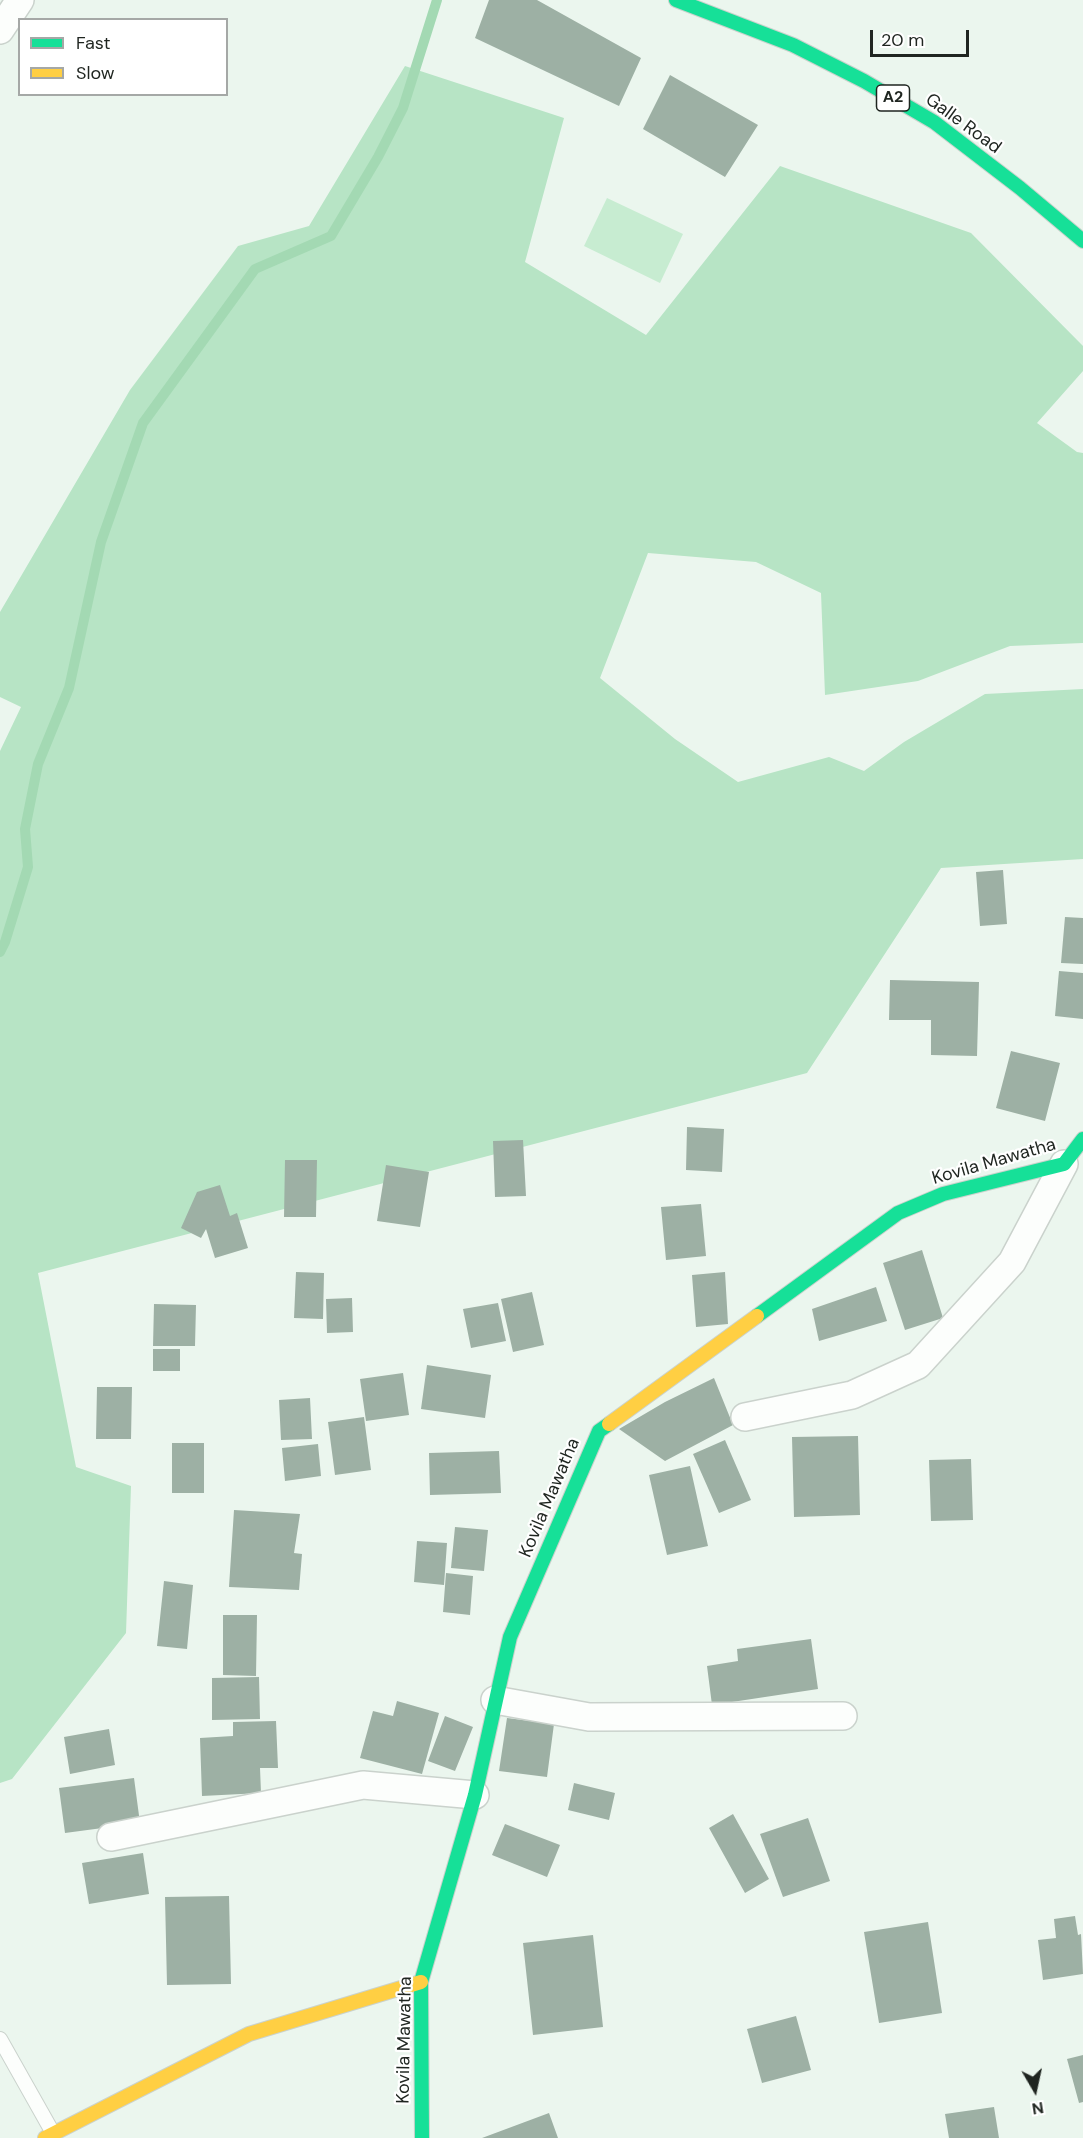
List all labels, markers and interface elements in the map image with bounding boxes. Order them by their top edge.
legend [18,18,228,96]
scale bar [873,18,972,56]
text: 20 m [881,28,924,52]
text: Fast [76,31,111,55]
text: Slow [76,61,115,85]
road number: A2 [876,85,910,111]
street label: Galle Road [921,89,1005,159]
street label: Kovila Mawatha [930,1134,1058,1190]
street label: Kovila Mawatha [515,1435,585,1561]
street label: Kovila Mawatha [393,1976,417,2104]
north arrow [1005,2060,1065,2120]
text: N [1030,2097,1045,2120]

